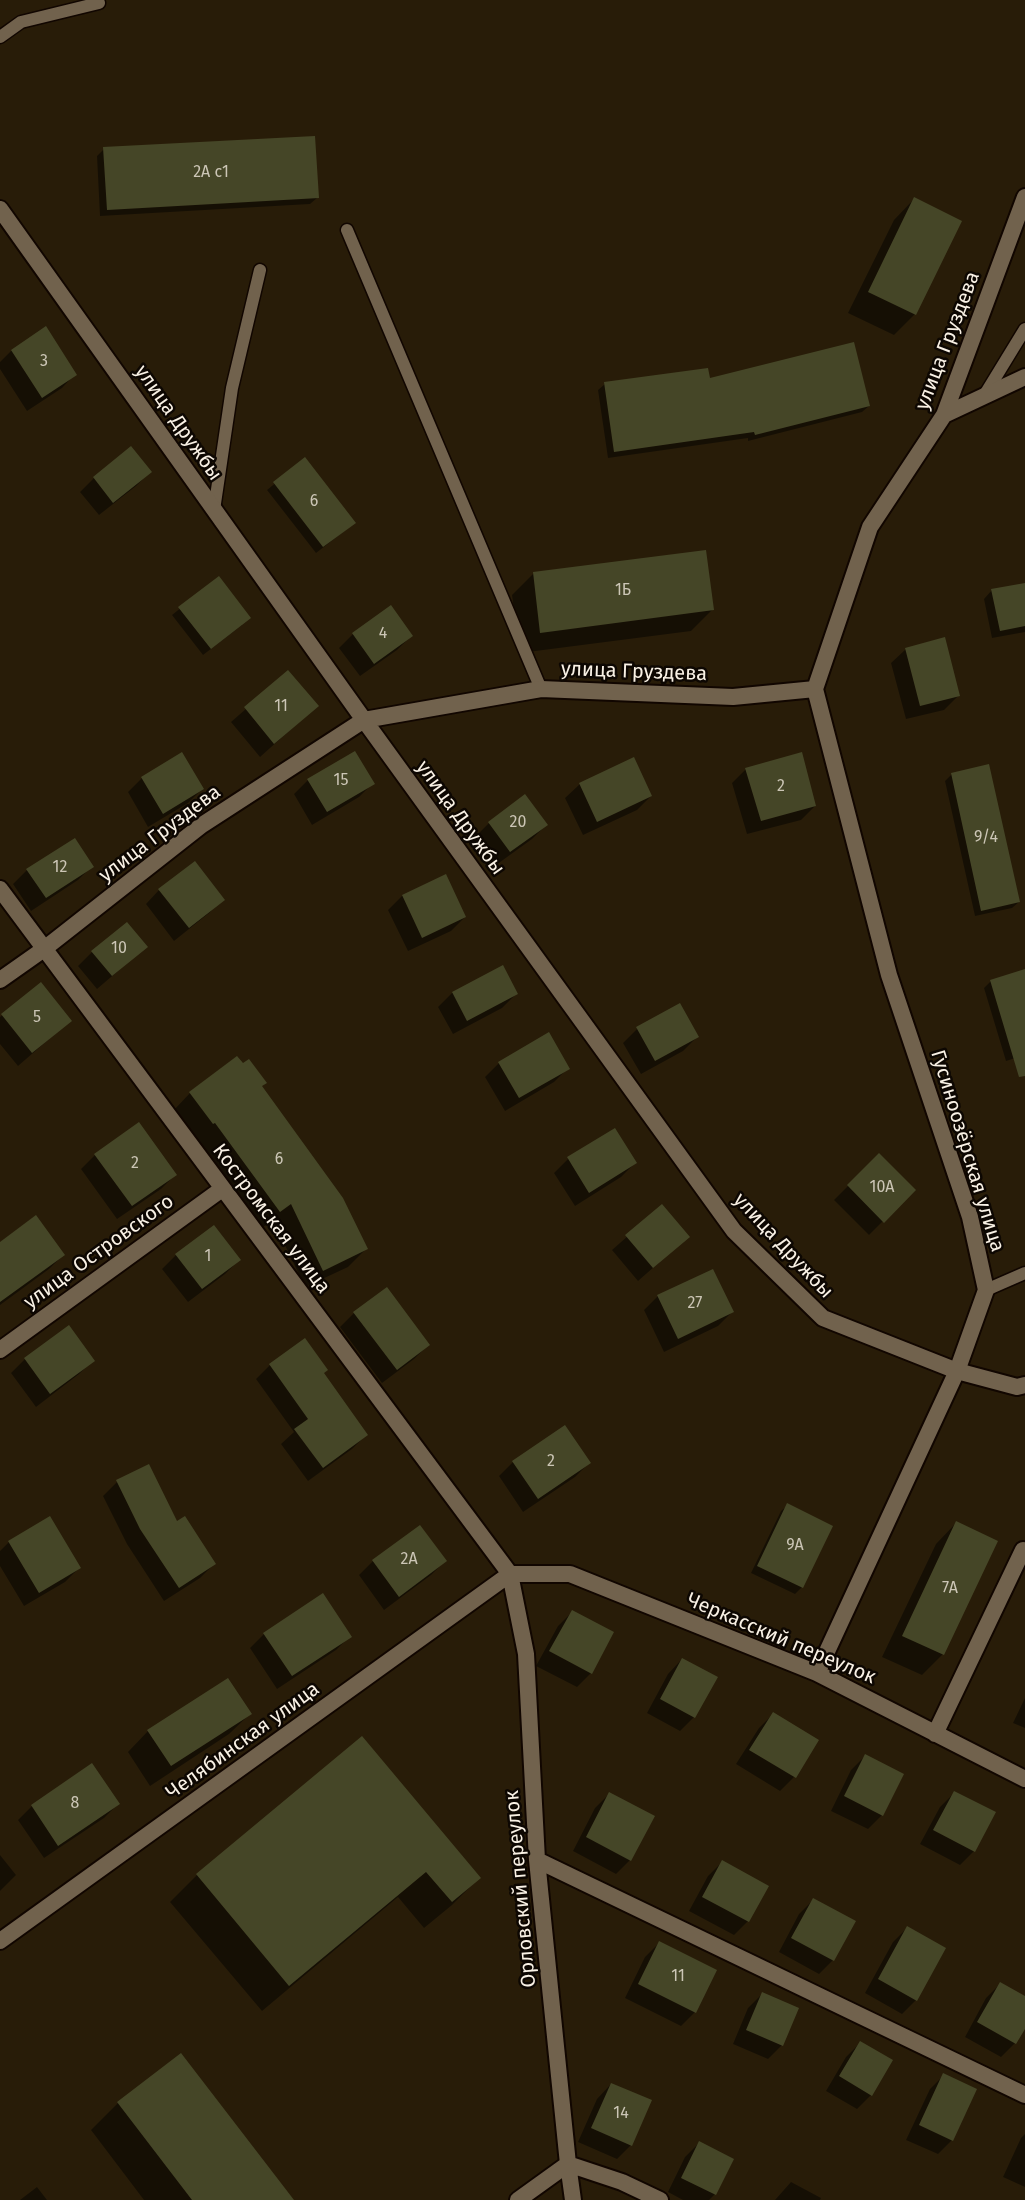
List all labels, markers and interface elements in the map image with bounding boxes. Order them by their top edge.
house number: 2А с1 [193,163,229,183]
street label: улица Груздева [911,268,985,414]
house number: 3 [40,352,48,372]
street label: улица Дружбы [129,361,227,485]
house number: 6 [310,492,318,512]
house number: 1Б [615,581,631,601]
house number: 4 [379,624,387,644]
street label: улица Груздева [560,657,708,687]
house number: 11 [274,697,288,717]
street label: улица Дружбы [410,756,510,880]
house number: 15 [334,771,348,791]
house number: 2 [777,777,785,797]
street label: улица Груздева [94,780,226,888]
house number: 20 [510,813,526,833]
house number: 9/4 [974,828,998,848]
house number: 12 [53,858,67,878]
house number: 10 [111,939,127,959]
house number: 5 [33,1008,41,1028]
street label: Гусиноозёрская улица [925,1047,1009,1255]
street label: Костромская улица [207,1139,335,1299]
house number: 6 [275,1150,283,1170]
house number: 2 [131,1154,139,1174]
house number: 10А [869,1178,895,1198]
street label: улица Дружбы [728,1188,838,1304]
street label: улица Островского [19,1190,179,1314]
house number: 1 [205,1247,211,1267]
house number: 27 [688,1294,702,1314]
house number: 2 [547,1452,555,1472]
house number: 9А [786,1536,804,1556]
house number: 2А [400,1550,418,1570]
house number: 7А [942,1579,958,1599]
street label: Черкасский переулок [683,1588,879,1690]
street label: Челябинская улица [162,1677,324,1805]
street label: Орловский переулок [500,1789,542,1989]
house number: 8 [71,1794,79,1814]
house number: 11 [671,1967,685,1987]
house number: 14 [613,2104,629,2124]

